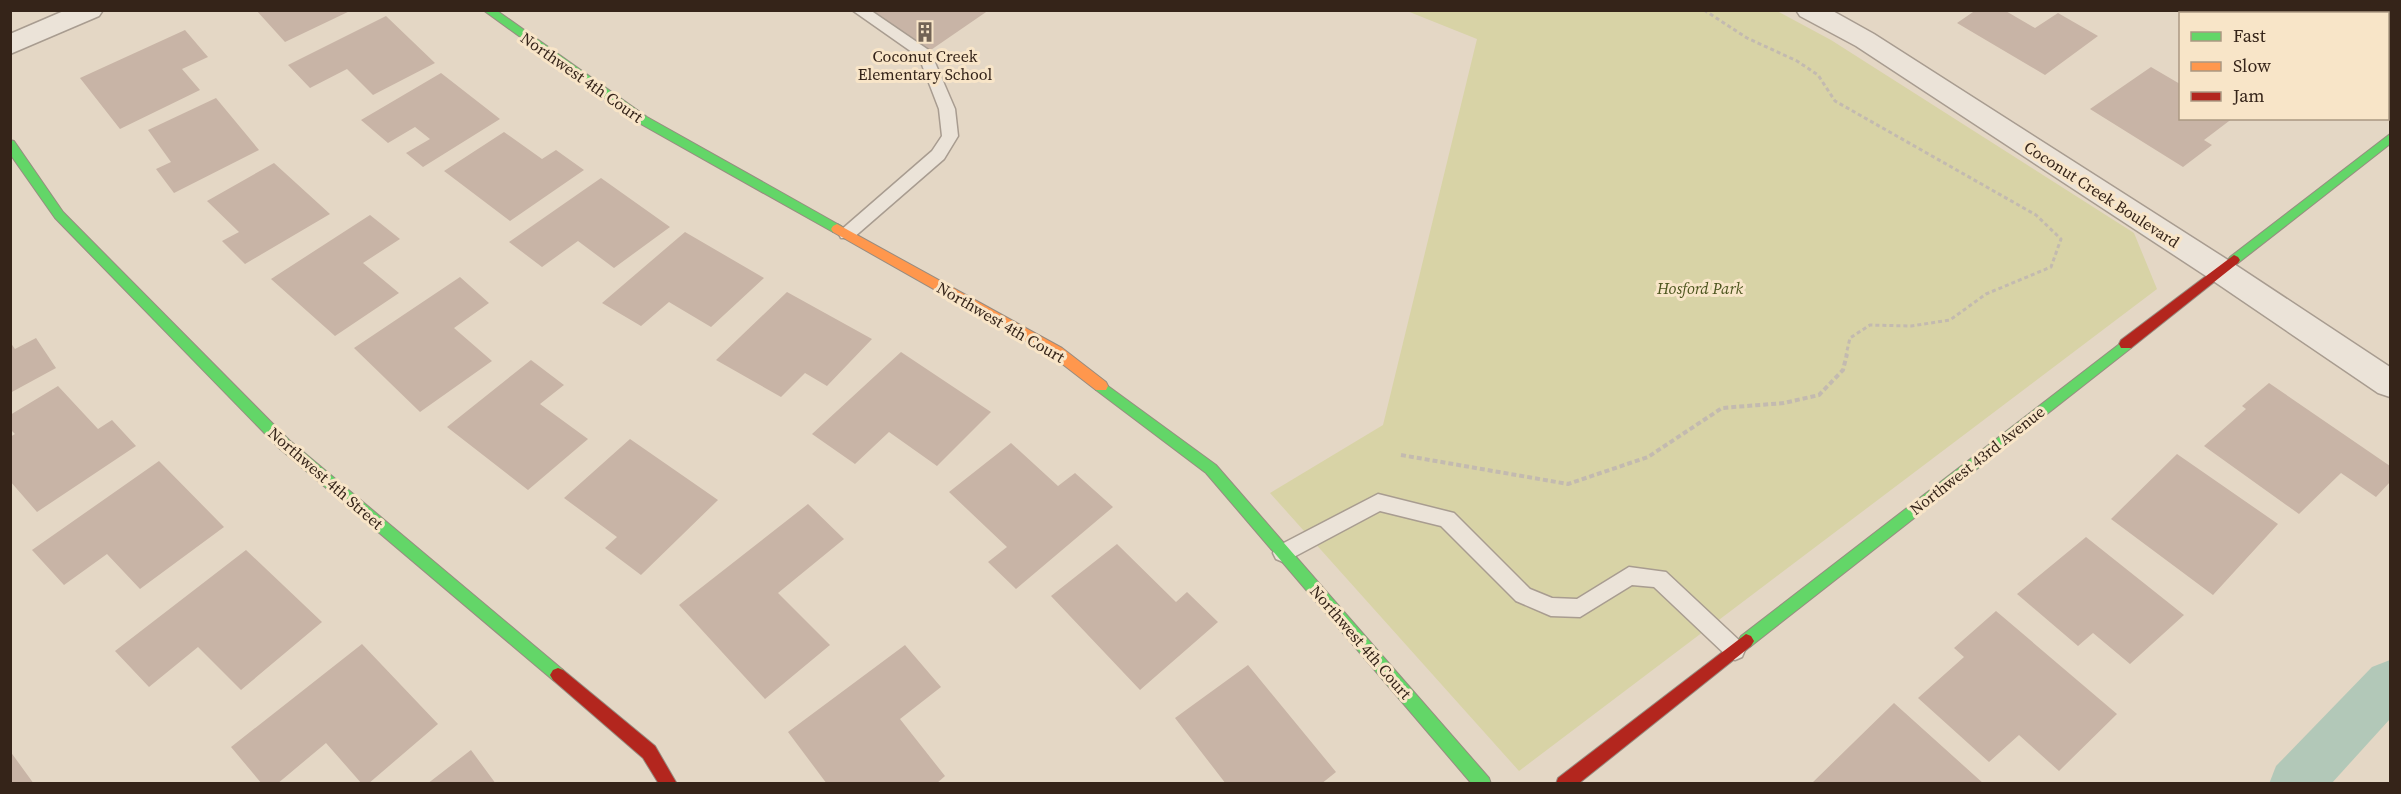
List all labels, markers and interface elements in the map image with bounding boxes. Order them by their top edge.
legend [2179,12,2389,120]
building icon: Coconut Creek Elementary School [913,20,937,44]
text: Fast [2233,23,2266,48]
street label: Northwest 4th Court [516,27,648,128]
place label: Coconut Creek Elementary School [858,45,992,85]
text: Slow [2233,53,2271,78]
text: Jam [2232,83,2265,108]
street label: Coconut Creek Boulevard [2020,135,2184,253]
street label: Northwest 4th Court [933,276,1070,368]
park label: Hosford Park [1656,277,1744,299]
street label: Northwest 43rd Avenue [1905,400,2049,520]
street label: Northwest 4th Street [264,422,389,535]
street label: Northwest 4th Court [1305,580,1417,704]

